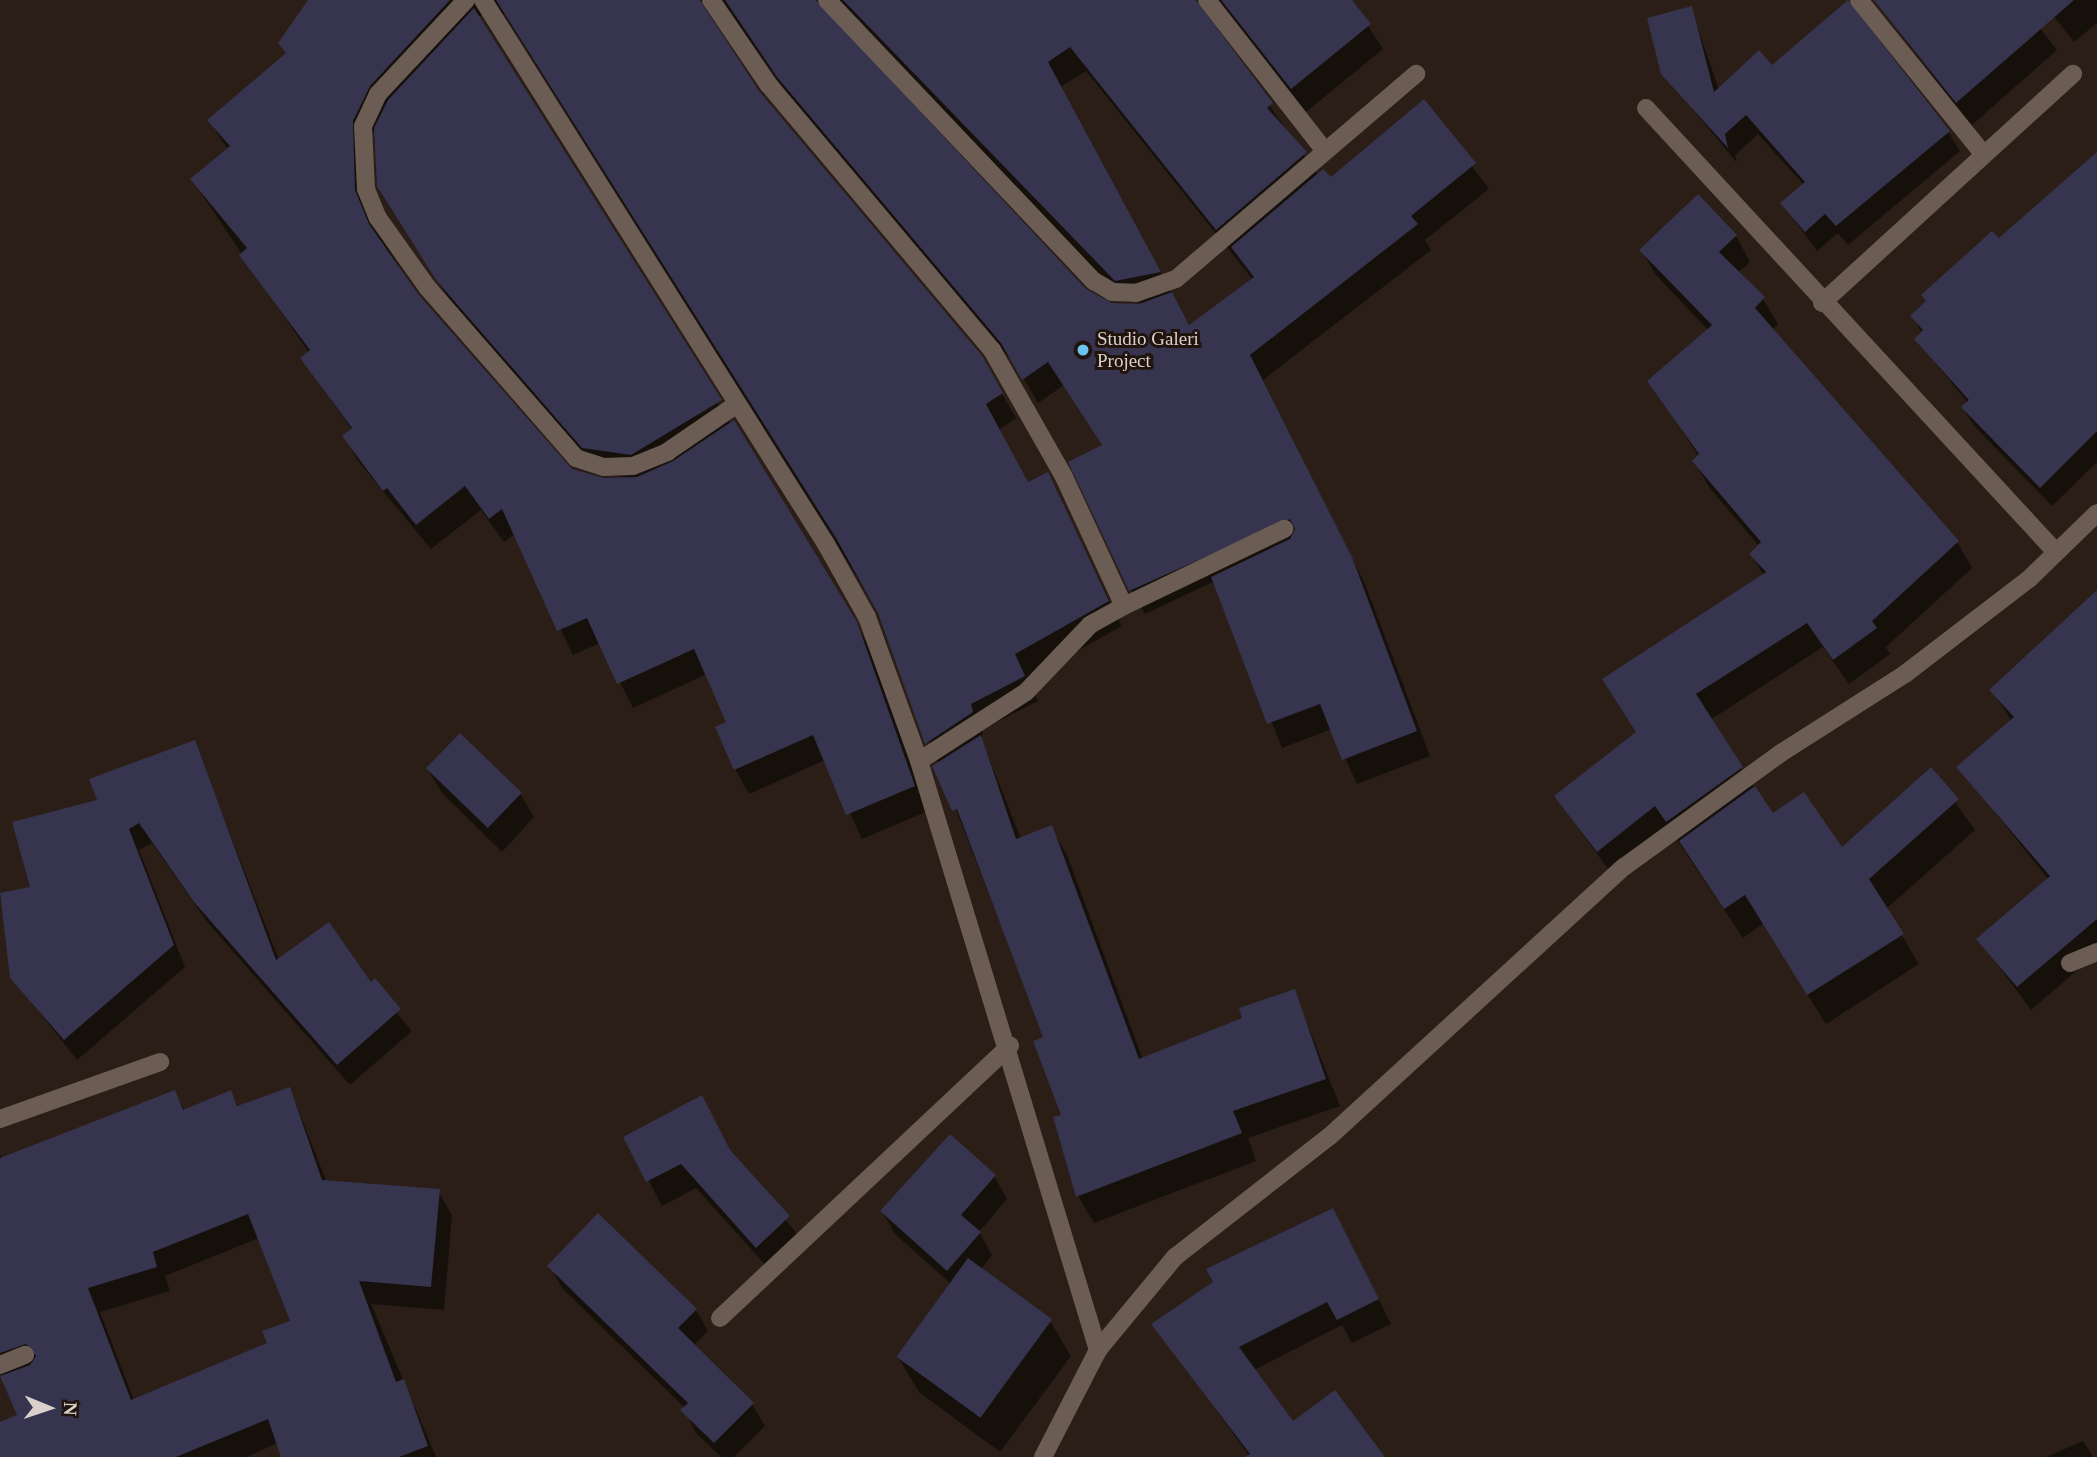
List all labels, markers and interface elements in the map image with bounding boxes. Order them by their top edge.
place label: Studio Galeri Project [1097,328,1199,372]
marker: Studio Galeri Project [1075,342,1091,358]
north arrow [14,1373,84,1443]
text: N [60,1402,81,1416]

